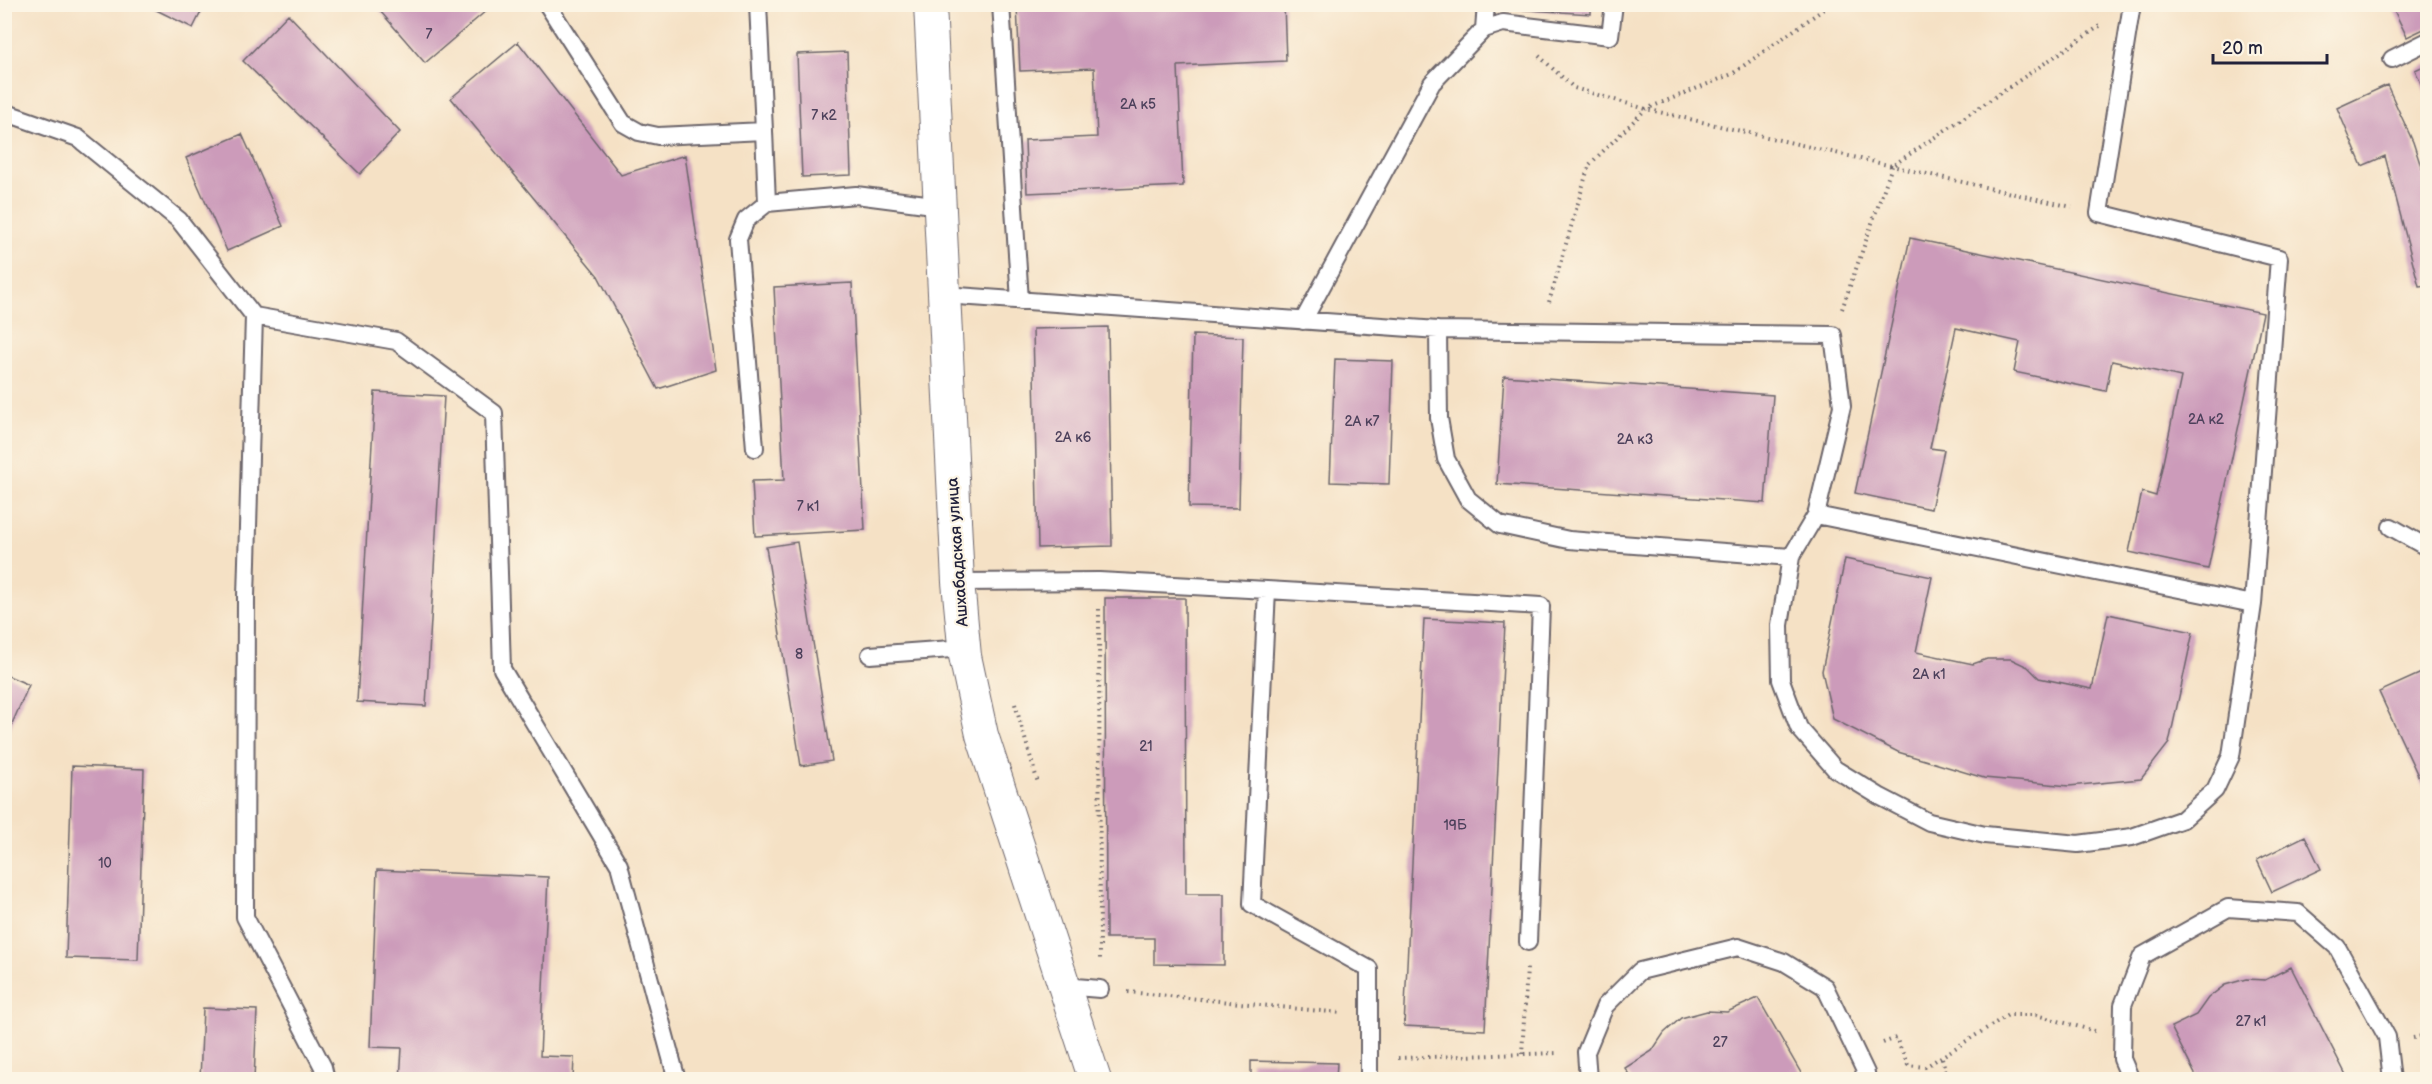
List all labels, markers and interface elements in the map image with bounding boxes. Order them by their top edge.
house number: 7 [426,26,433,43]
scale bar [2213,27,2327,65]
text: 20 m [2222,38,2263,59]
house number: 2А к5 [1120,96,1156,113]
house number: 7 к2 [811,107,837,124]
house number: 2А к2 [2188,411,2225,428]
house number: 2А к7 [1345,413,1380,430]
house number: 2А к6 [1055,429,1092,446]
house number: 2А к3 [1617,431,1653,448]
street label: Ашхабадская улица [943,476,973,628]
house number: 7 к1 [797,498,819,515]
house number: 8 [795,646,803,663]
house number: 2А к1 [1912,666,1946,683]
house number: 21 [1139,738,1153,755]
house number: 19Б [1443,817,1467,834]
house number: 10 [98,855,112,872]
house number: 27 к1 [2236,1013,2266,1030]
house number: 27 [1712,1034,1728,1051]

